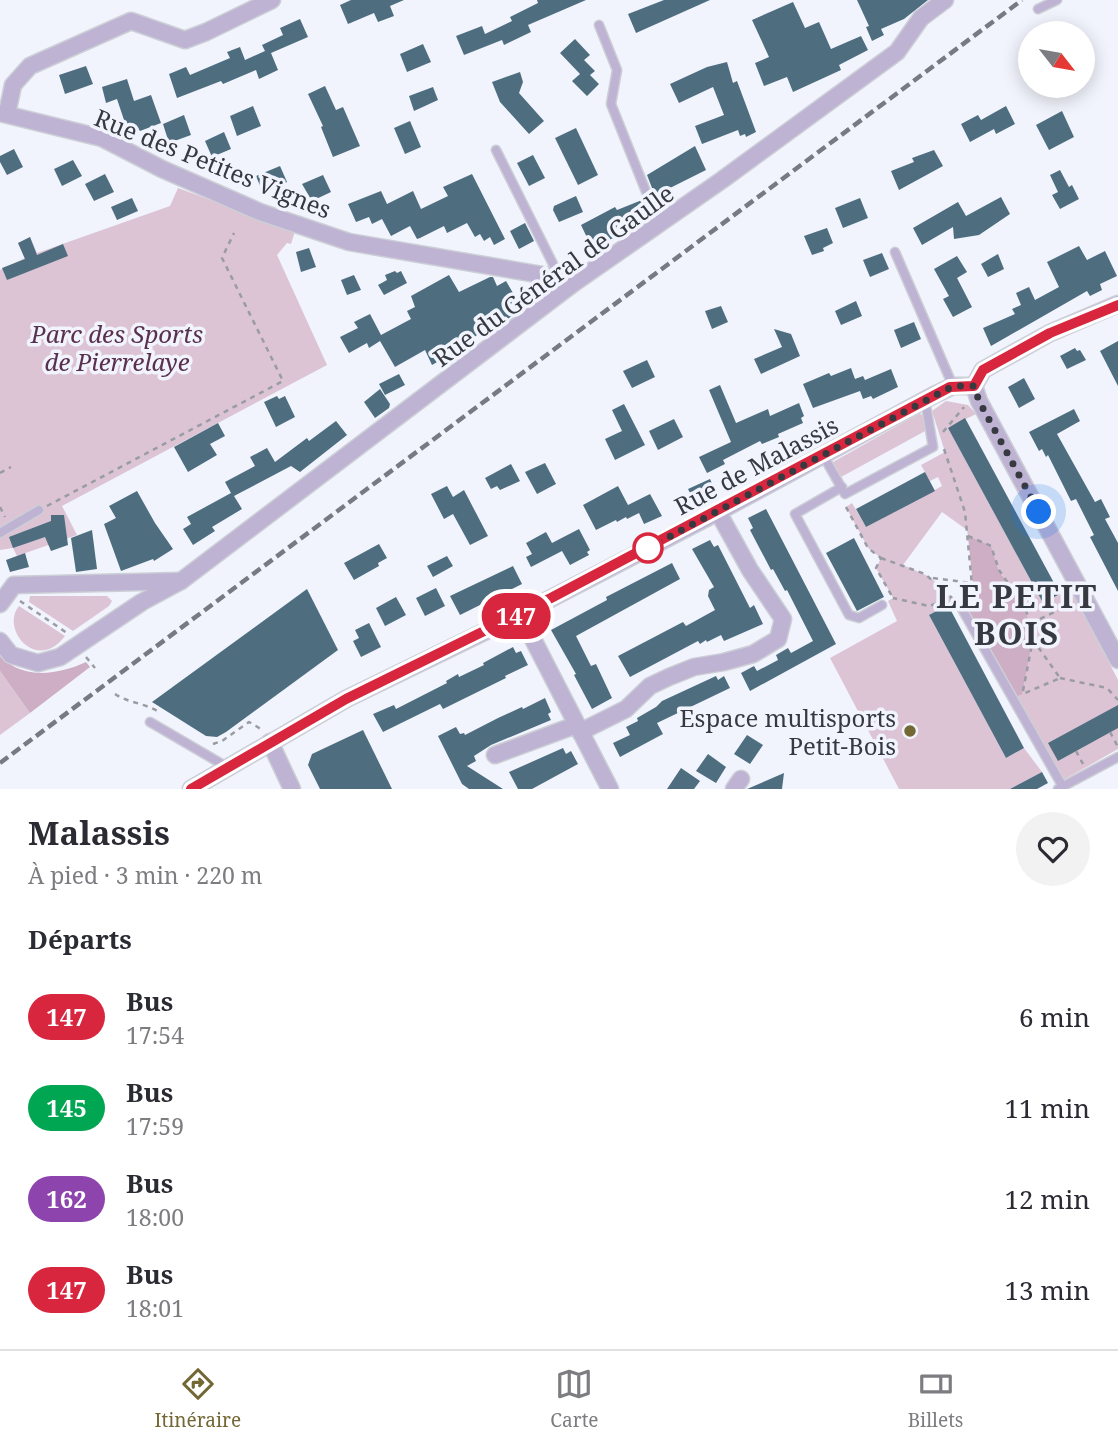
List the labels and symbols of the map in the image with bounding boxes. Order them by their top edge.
north arrow [1018,21,1096,98]
street label: Rue des Petites Vignes [90,100,336,226]
street label: Rue du Général de Gaulle [426,176,680,374]
park label: Parc des Sports de Pierrelaye [30,317,203,378]
street label: Rue de Malassis [668,408,844,522]
your location [1021,494,1056,529]
unlabelled marker [633,533,663,563]
district label: LE PETIT BOIS [936,574,1098,654]
line badge: 147 [476,593,556,639]
place label: Espace multisports Petit-Bois [680,701,896,762]
marker: Espace multisports Petit-Bois [902,723,918,739]

